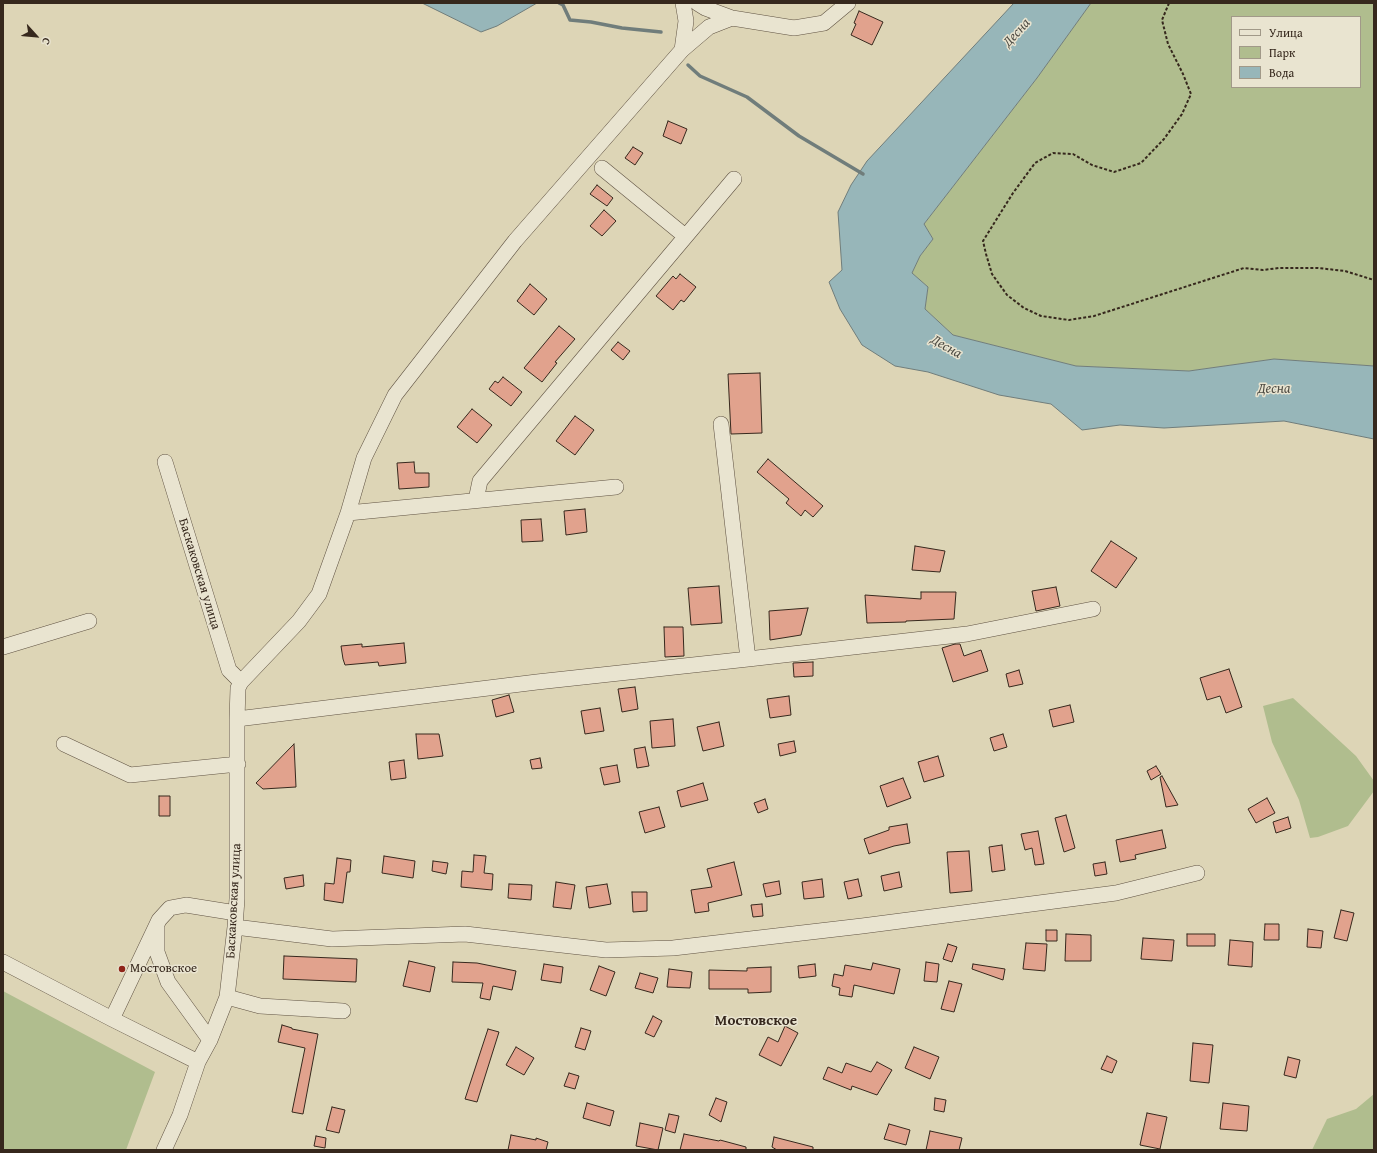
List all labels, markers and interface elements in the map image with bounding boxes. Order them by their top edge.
water label: Десна [1000,15,1034,51]
north arrow [16,16,56,56]
legend [1231,16,1361,88]
text: Улица [1269,24,1303,41]
text: С [38,35,55,48]
text: Парк [1269,44,1295,61]
text: Вода [1269,64,1294,81]
water label: Десна [928,331,964,363]
water label: Десна [1258,381,1290,397]
street label: Баскаковская улица [175,517,223,631]
street label: Баскаковская улица [223,843,245,959]
place label: Мостовское [130,961,197,977]
marker: Мостовское [117,964,127,974]
district label: Мостовское [715,1012,797,1030]

